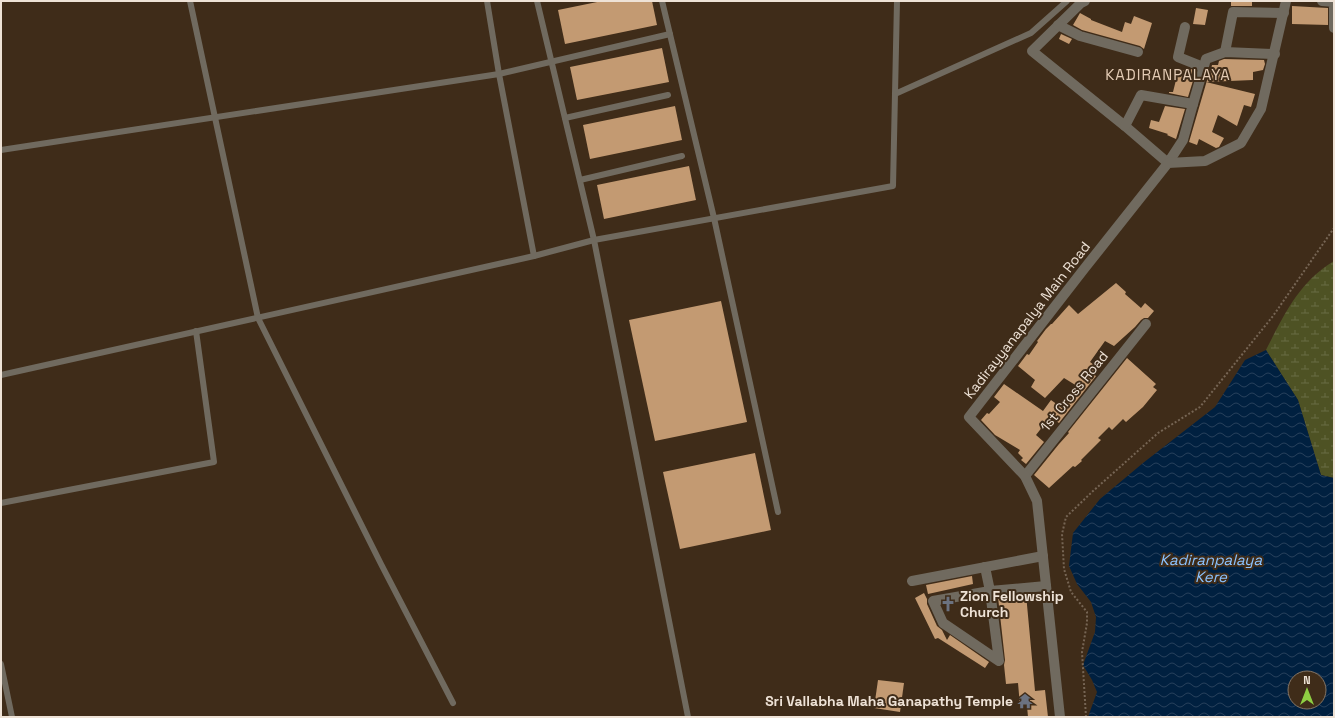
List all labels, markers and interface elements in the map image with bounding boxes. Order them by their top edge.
district label: KADIRANPALAYA [1105,65,1231,84]
street label: Kadirayyanapalya Main Road [960,238,1094,402]
street label: 1st Cross Road [1036,347,1112,435]
water label: Kadiranpalaya Kere [1160,550,1263,586]
place label: Zion Fellowship Church [960,587,1064,621]
church icon: Zion Fellowship Church [939,595,957,613]
north arrow [1287,670,1327,710]
text: N [1303,673,1311,687]
place label: Sri Vallabha Maha Ganapathy Temple [765,692,1013,710]
temple icon: Sri Vallabha Maha Ganapathy Temple [1016,692,1034,710]

